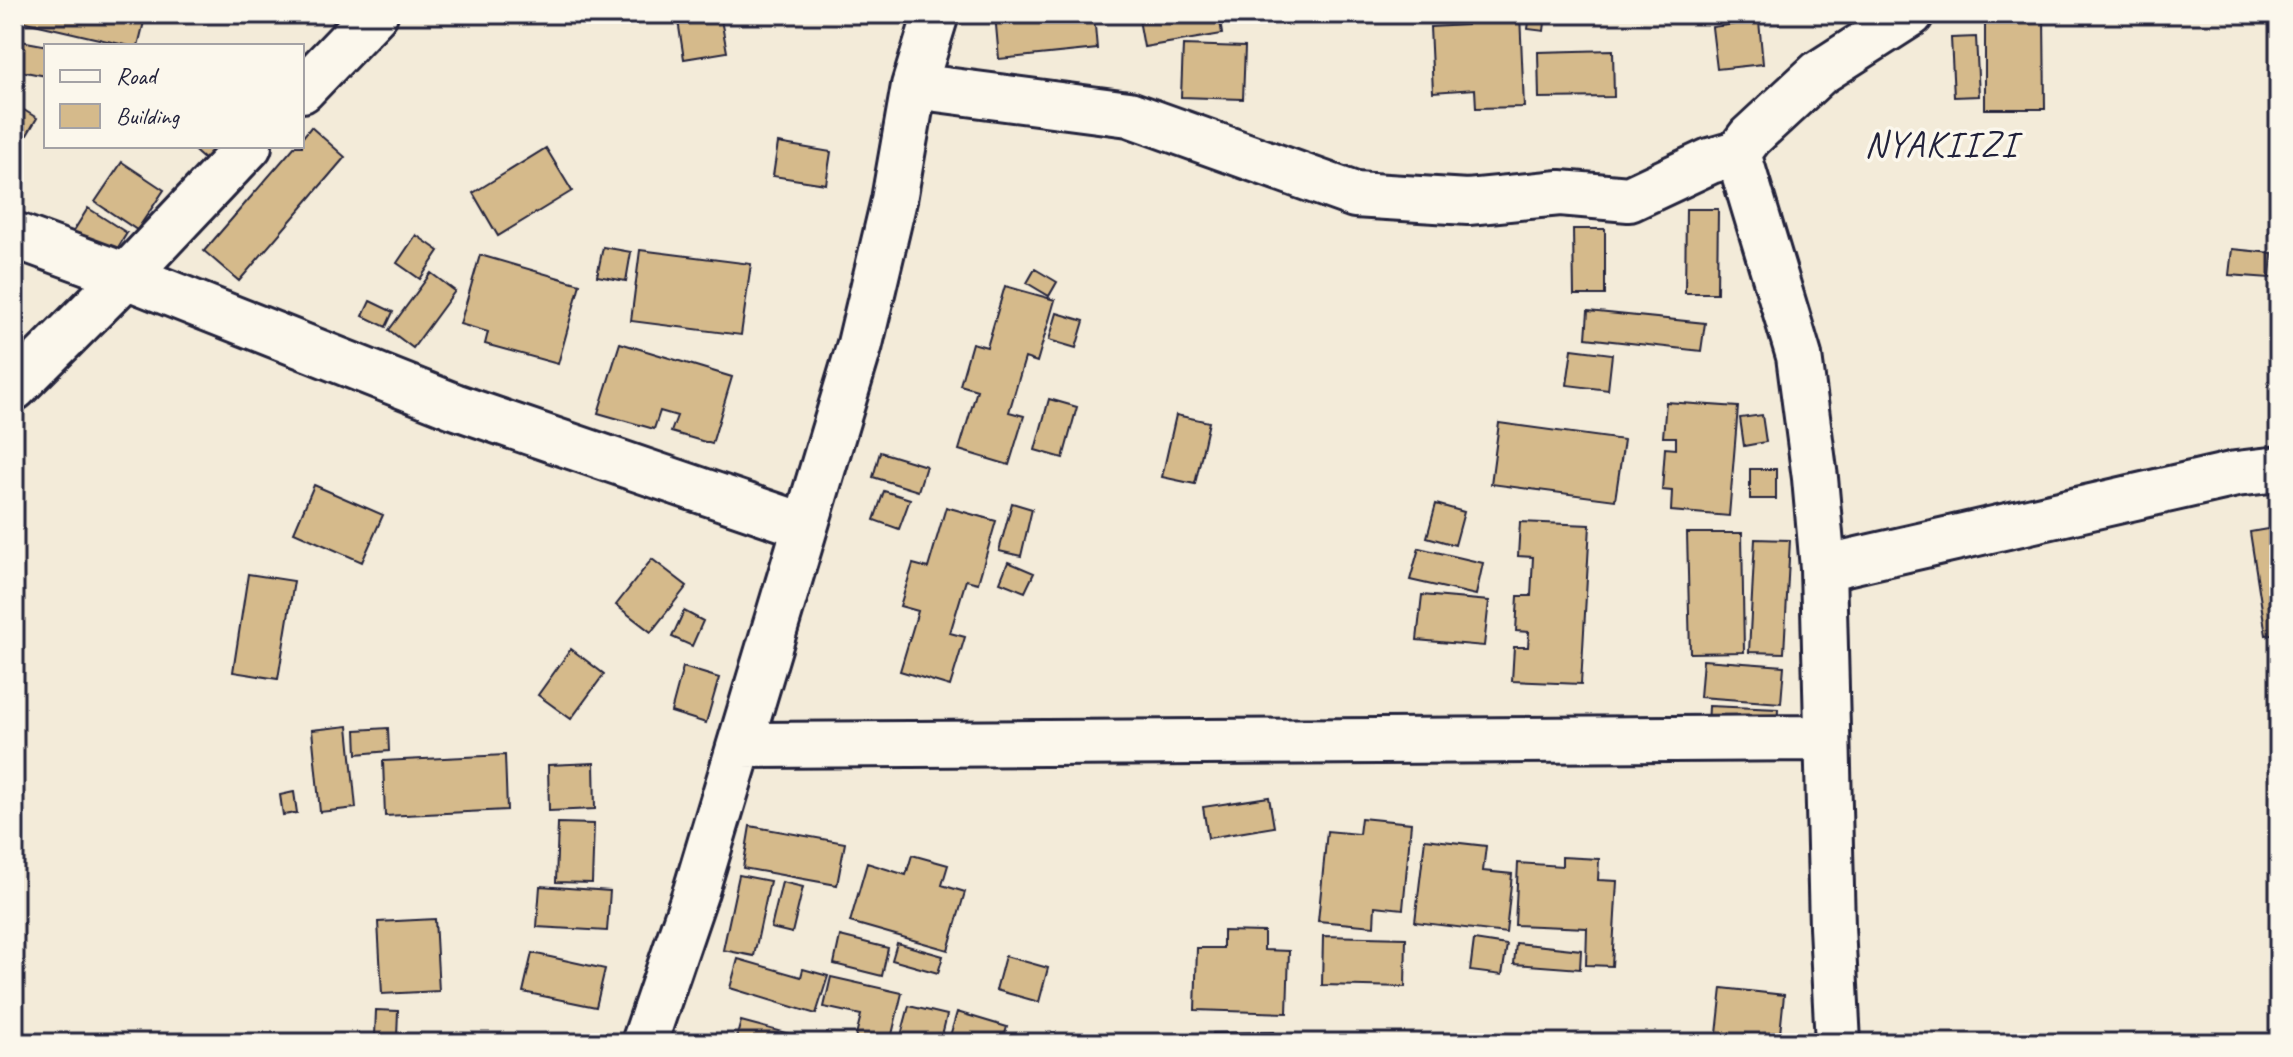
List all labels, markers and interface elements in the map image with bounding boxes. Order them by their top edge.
legend [44,44,304,148]
text: Road [116,61,160,91]
text: Building [116,101,181,131]
district label: NYAKIIZI [1865,121,2023,167]

